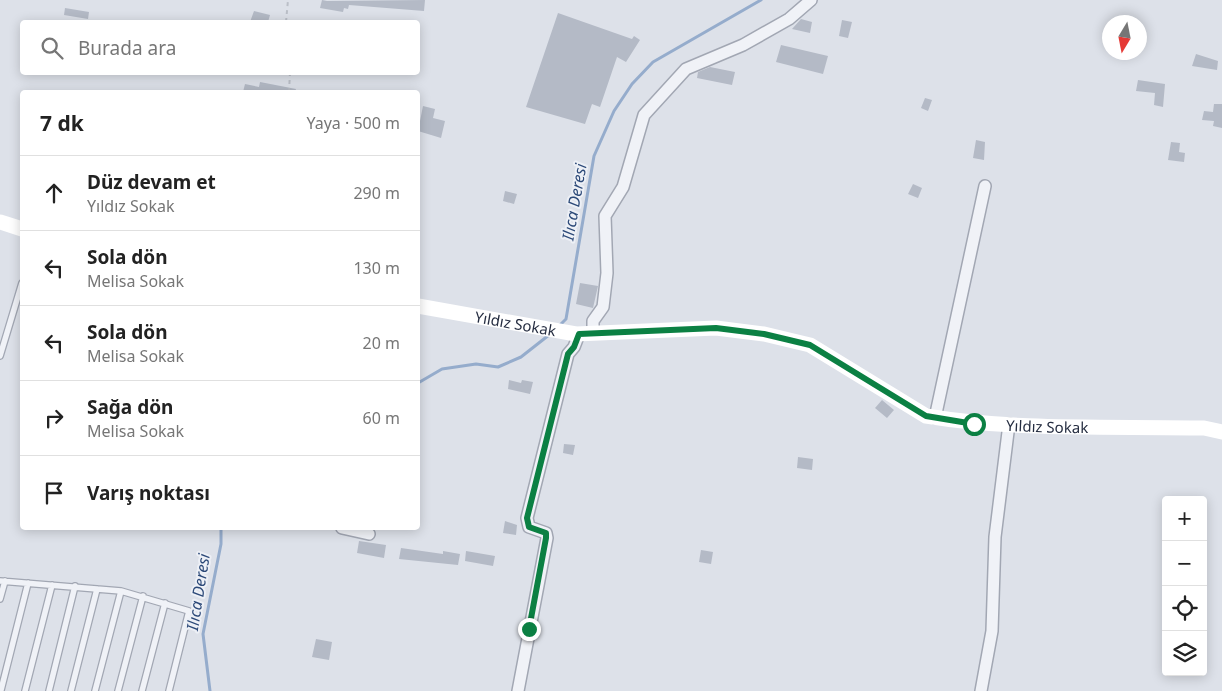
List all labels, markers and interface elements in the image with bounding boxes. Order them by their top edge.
north arrow [1102,15,1147,60]
search box [20,20,420,75]
icon: search [38,34,66,62]
text: Burada ara [78,35,176,61]
text: 7 dk [40,109,84,137]
text: Yaya · 500 m [306,112,400,134]
water label: Ilıca Deresi [556,161,592,243]
text: Düz devam et [87,169,216,195]
icon: ahead [40,179,68,207]
text: 290 m [353,182,400,204]
text: Yıldız Sokak [87,195,175,217]
text: Sola dön [87,244,168,270]
icon: left [40,254,68,282]
text: 130 m [353,257,400,279]
text: Melisa Sokak [87,270,184,292]
street label: Yıldız Sokak [473,306,558,340]
text: Sola dön [87,319,168,345]
icon: left [40,329,68,357]
text: 20 m [363,332,400,354]
text: Melisa Sokak [87,345,184,367]
text: Sağa dön [87,394,173,420]
icon: right [40,404,68,432]
text: 60 m [363,407,400,429]
route start [963,413,986,436]
street label: Yıldız Sokak [1006,415,1088,437]
text: Melisa Sokak [87,420,184,442]
icon: arrive [40,479,68,507]
text: Varış noktası [87,480,210,506]
map controls [1162,496,1207,676]
button: + [1162,496,1207,541]
button: − [1162,541,1207,586]
water label: Ilıca Deresi [181,551,215,633]
button: locate [1162,586,1207,631]
route end [518,618,541,641]
button: layers [1162,631,1207,676]

